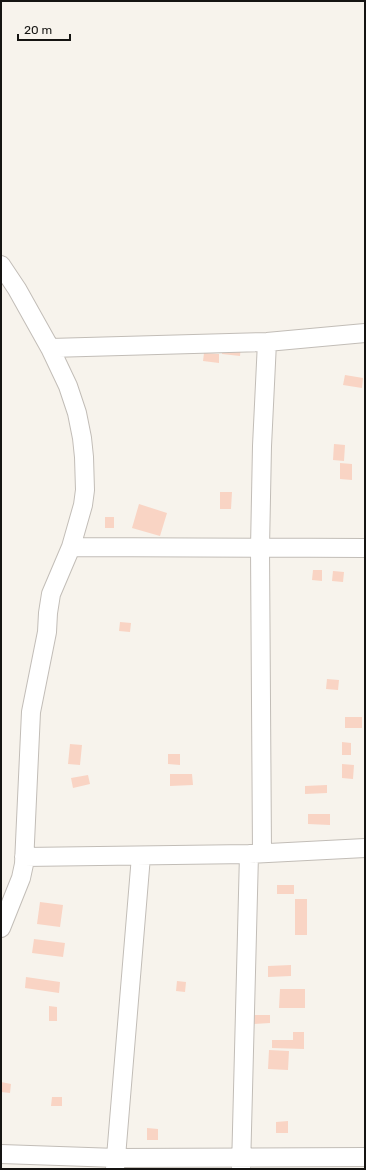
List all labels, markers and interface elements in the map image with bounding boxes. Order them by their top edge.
scale bar [18,16,70,42]
text: 20 m [24,23,52,37]

